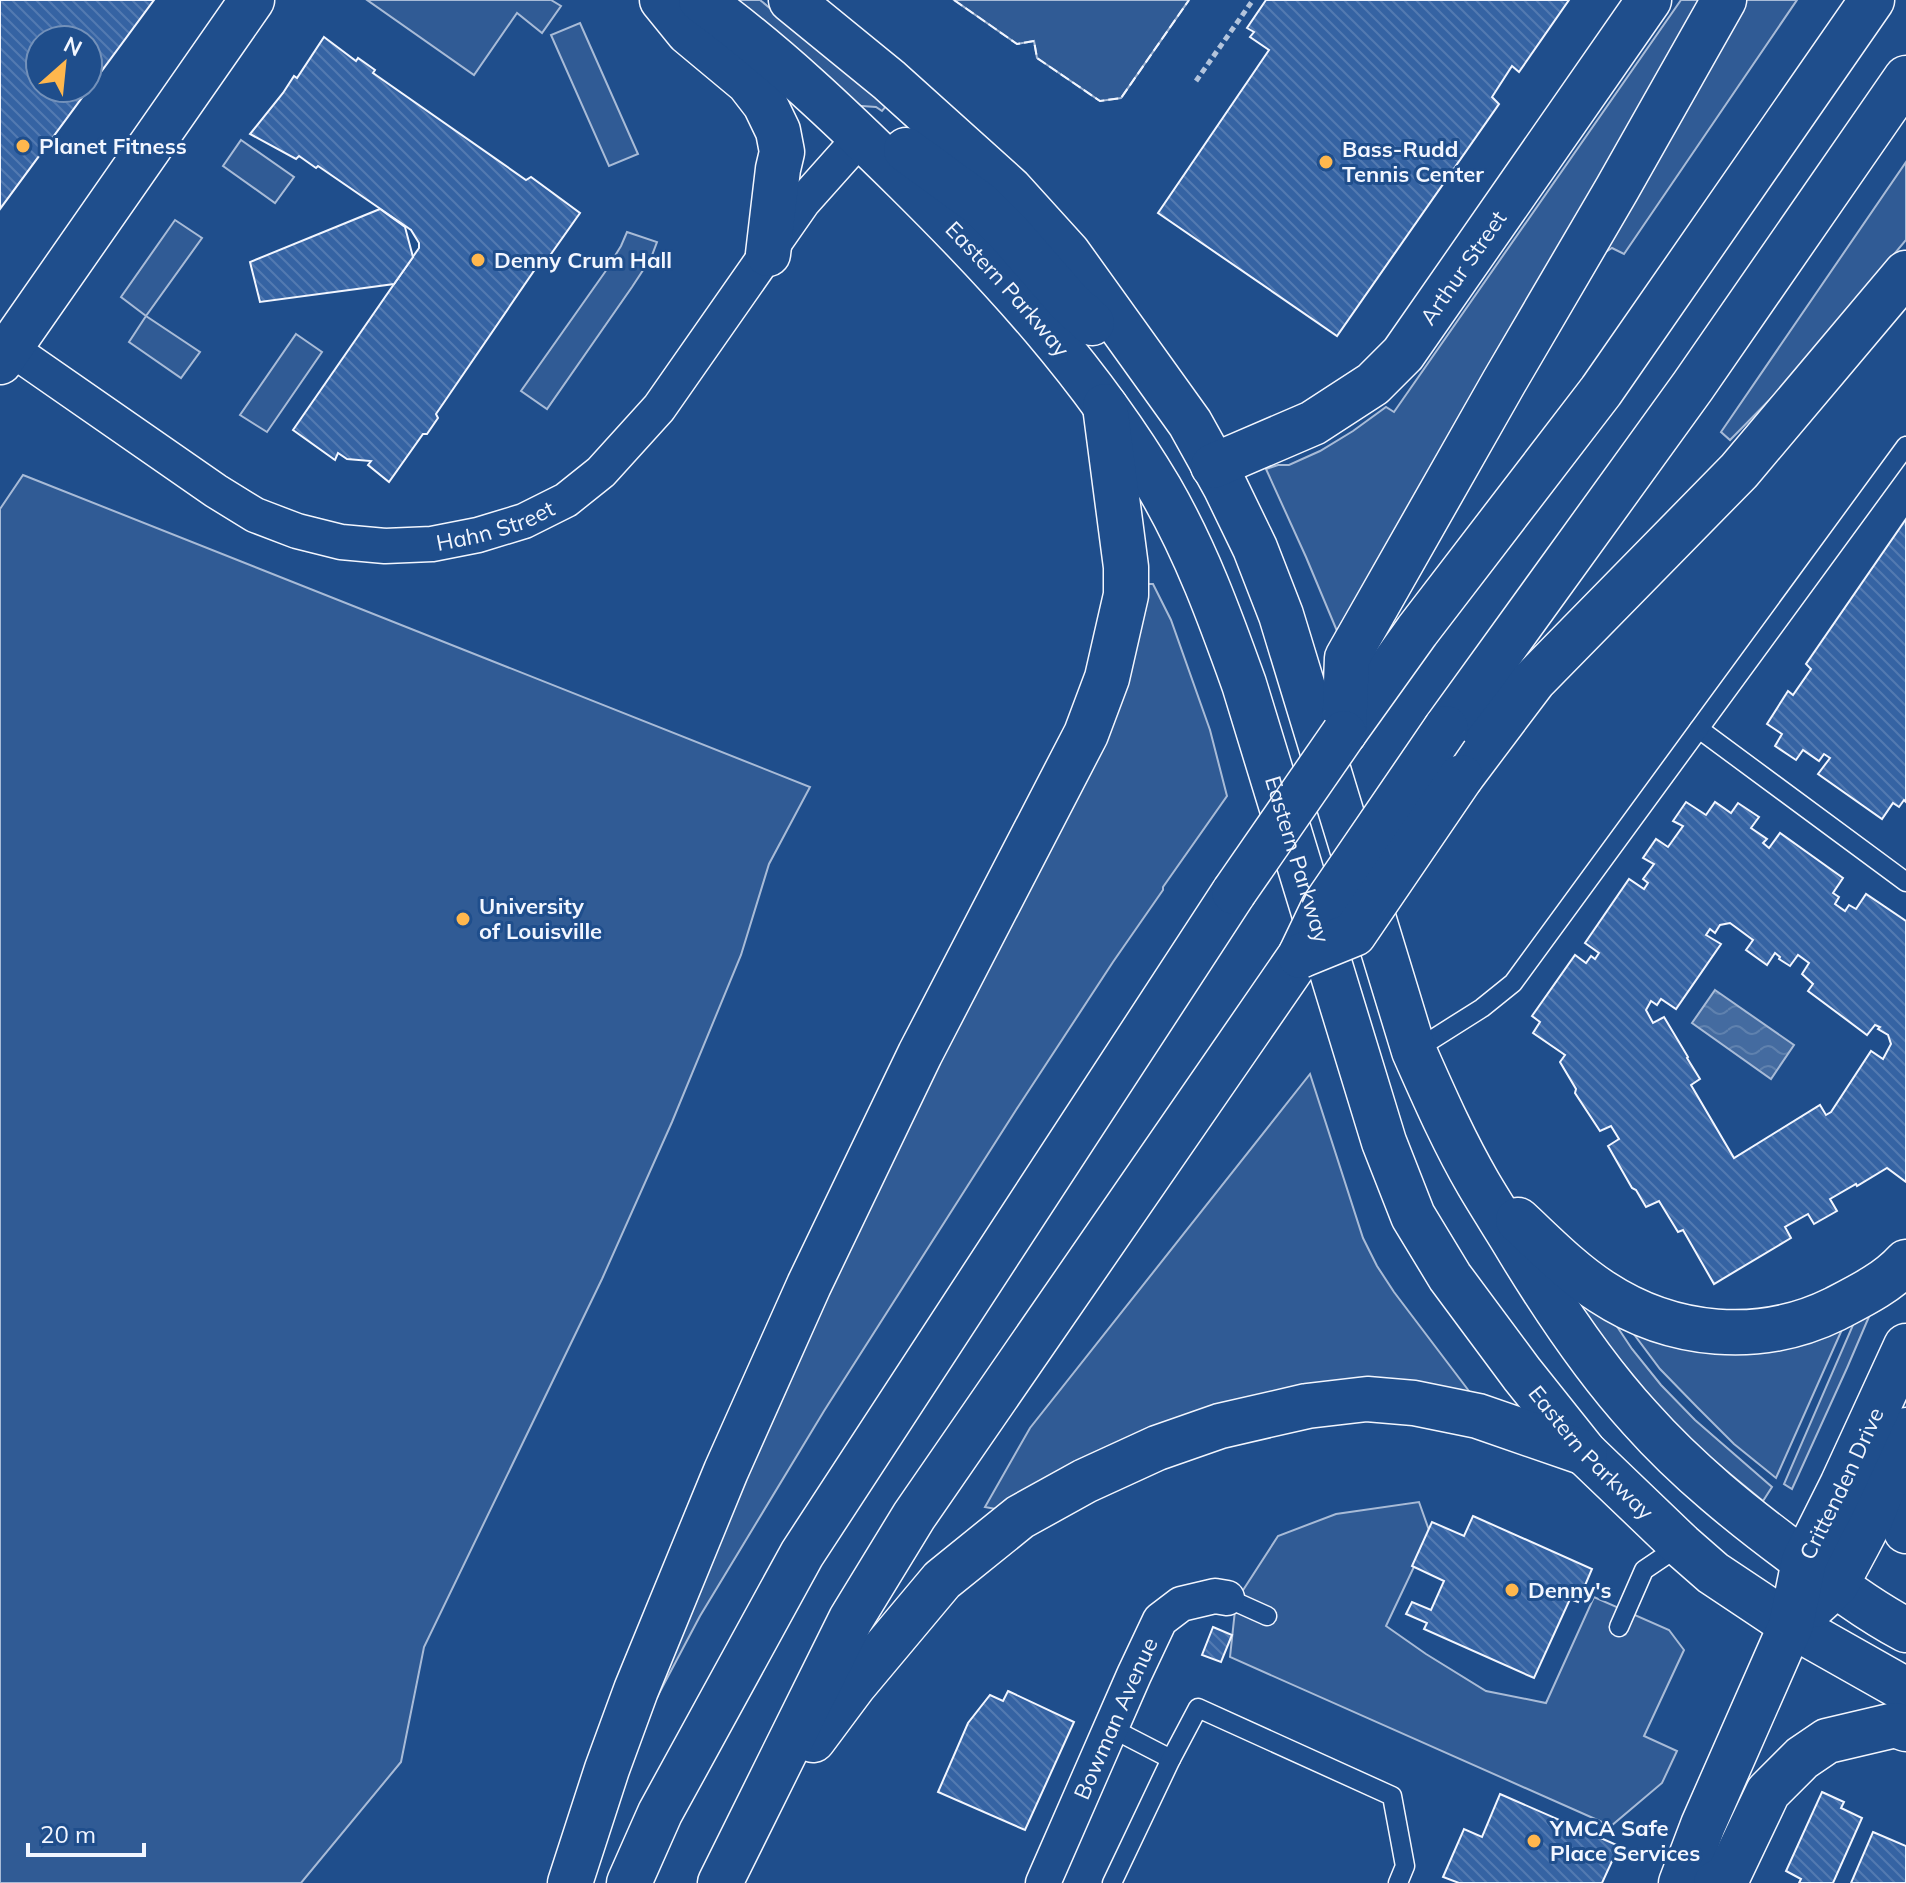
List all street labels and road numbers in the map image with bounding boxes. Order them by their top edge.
street label: Arthur Street [1414,205,1513,330]
street label: Eastern Parkway [940,215,1076,363]
street label: Hahn Street [434,494,559,557]
street label: Eastern Parkway [1259,773,1336,946]
street label: Eastern Parkway [1523,1380,1660,1526]
street label: Crittenden Drive [1793,1403,1890,1564]
street label: Bowman Avenue [1067,1633,1164,1804]

